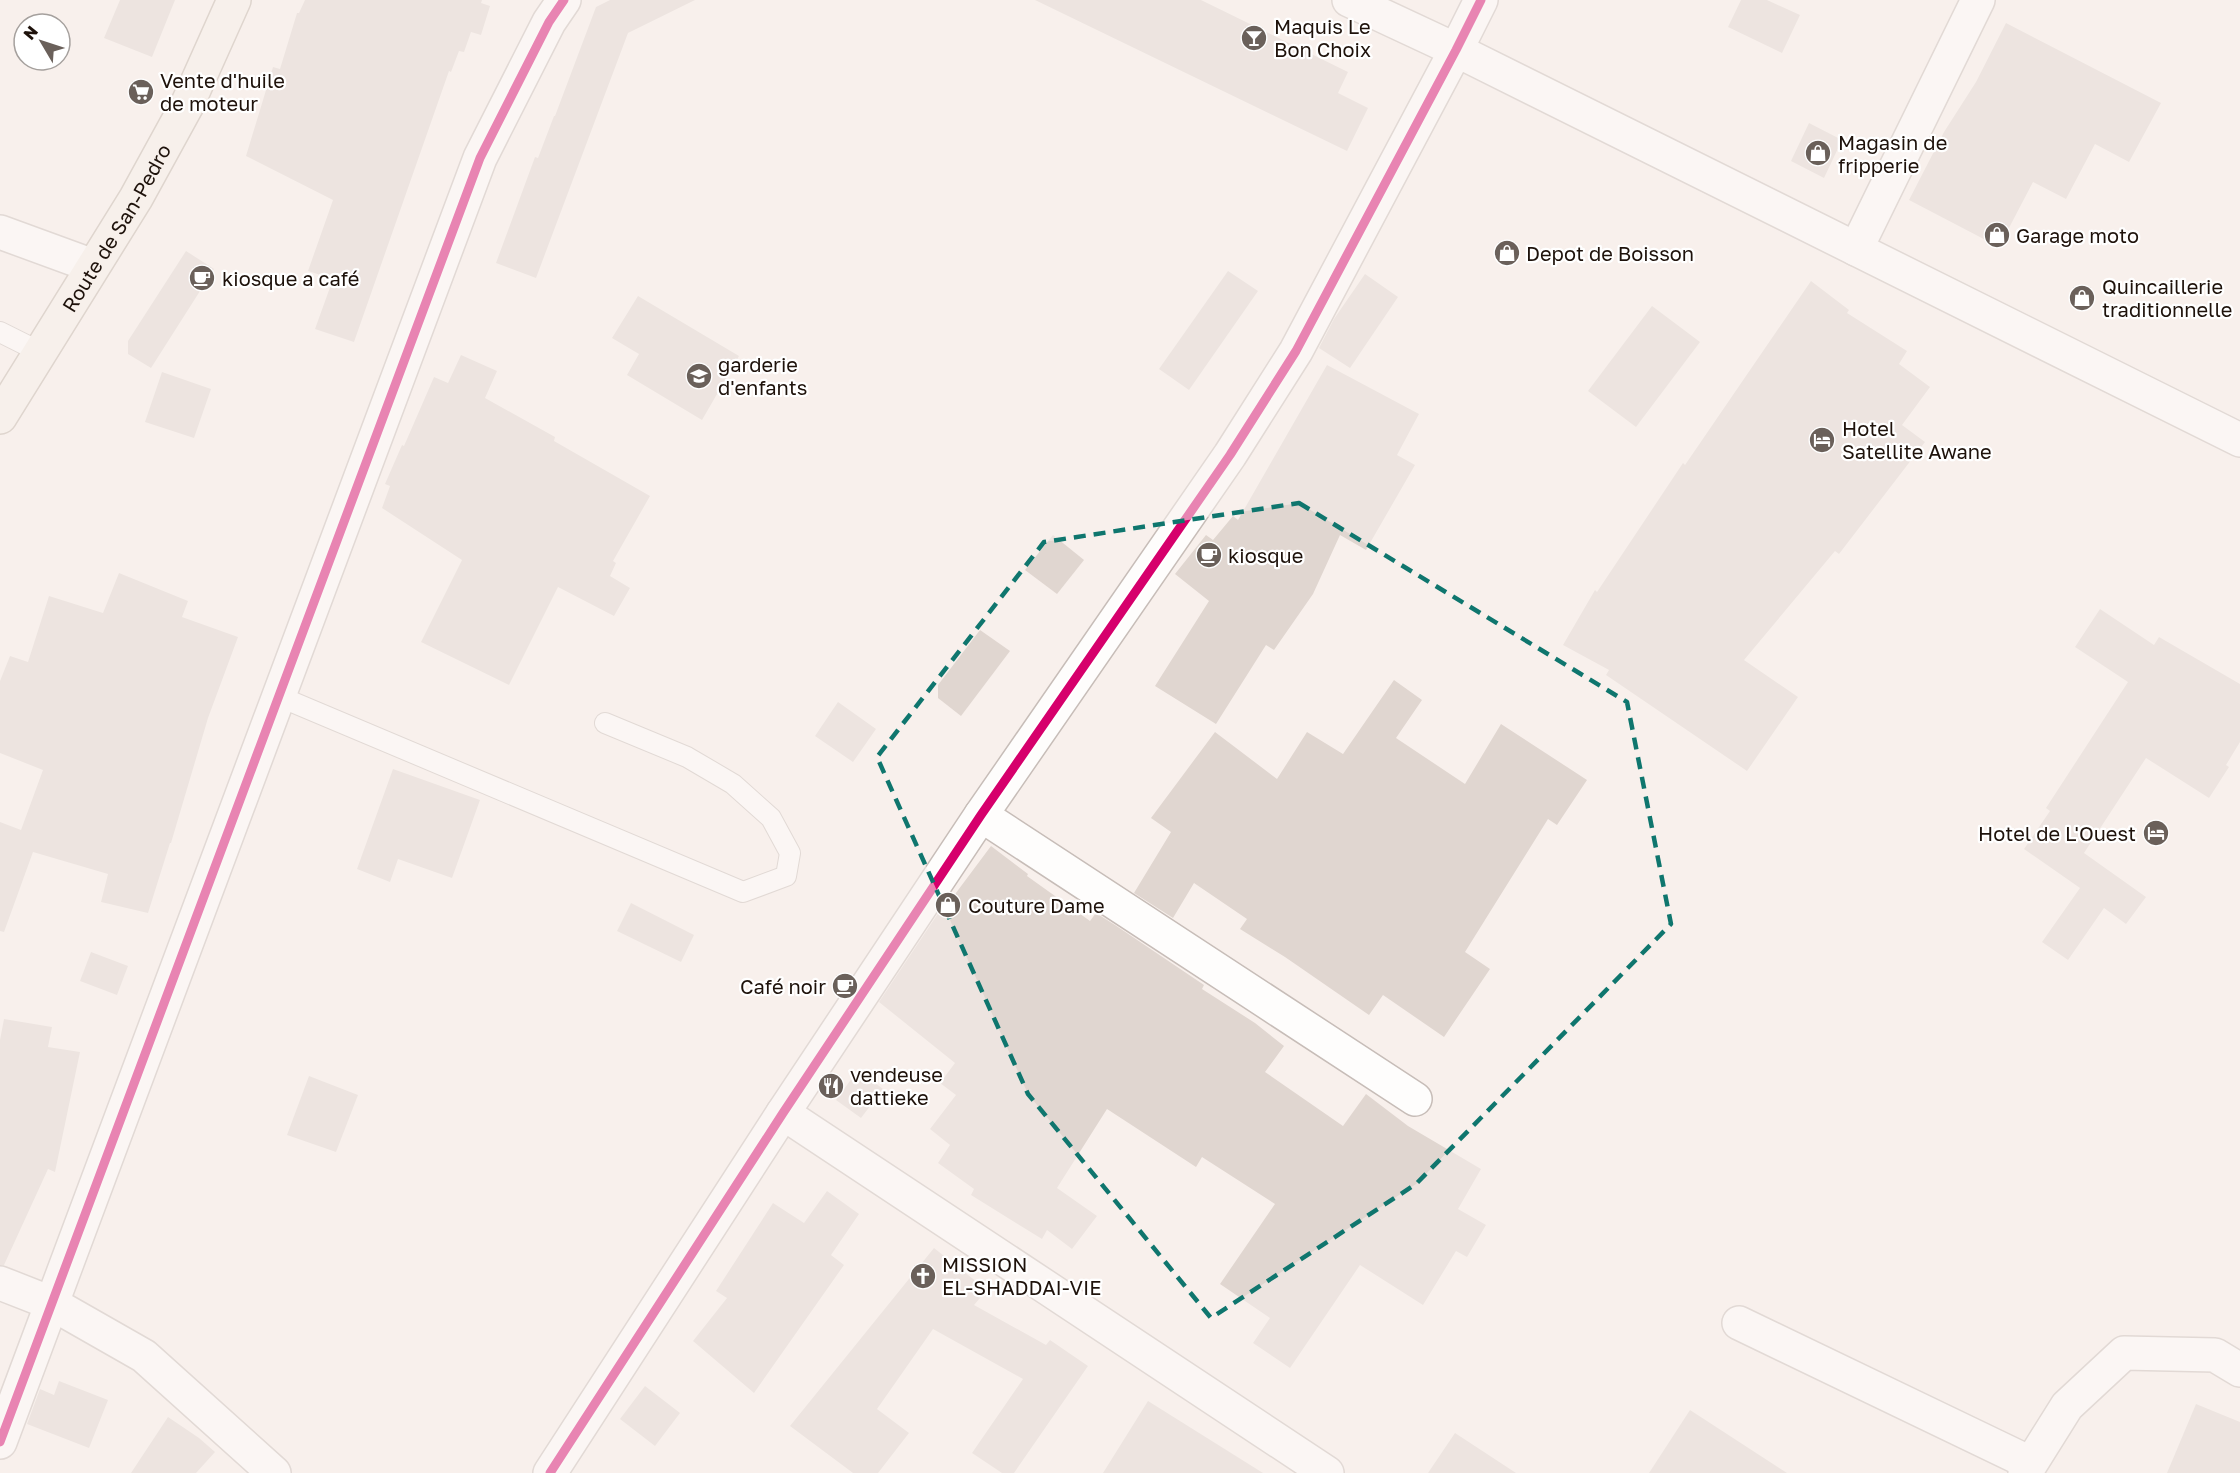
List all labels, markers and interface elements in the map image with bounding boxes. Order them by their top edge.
north arrow [12,12,72,72]
place label: Maquis Le Bon Choix [1274,14,1371,61]
text: N [19,22,42,44]
bar icon: Maquis Le Bon Choix [1239,23,1269,53]
place label: Vente d'huile de moteur [160,68,285,115]
supermarket icon: Vente d'huile de moteur [126,77,156,107]
place label: Magasin de fripperie [1838,130,1947,177]
shop icon: Magasin de fripperie [1803,138,1833,168]
street label: Route de San-Pedro [56,140,175,316]
shop icon: Garage moto [1982,220,2012,250]
place label: Garage moto [2016,223,2139,247]
shop icon: Depot de Boisson [1492,238,1522,268]
place label: Depot de Boisson [1526,241,1694,265]
cafe icon: kiosque a café [187,263,217,293]
place label: kiosque a café [222,266,359,290]
place label: Quincaillerie traditionnelle [2102,274,2232,321]
shop icon: Quincaillerie traditionnelle [2067,283,2097,313]
place label: garderie d'enfants [718,352,807,399]
school or university icon: garderie d'enfants [684,361,714,391]
place label: Hotel Satellite Awane [1842,416,1992,463]
hotel icon: Hotel Satellite Awane [1807,425,1837,455]
cafe icon: kiosque [1194,540,1224,570]
place label: kiosque [1228,543,1303,567]
hotel icon: Hotel de L'Ouest [2141,818,2171,848]
place label: Hotel de L'Ouest [1978,821,2136,845]
shop icon: Couture Dame [933,890,963,920]
place label: Couture Dame [968,893,1105,917]
cafe icon: Café noir [830,971,860,1001]
place label: Café noir [740,974,826,998]
place label: vendeuse dattieke [850,1062,943,1109]
restaurant icon: vendeuse dattieke [816,1071,846,1101]
place label: MISSION EL-SHADDAI-VIE [942,1252,1101,1299]
church icon: MISSION EL-SHADDAI-VIE [908,1261,938,1291]

